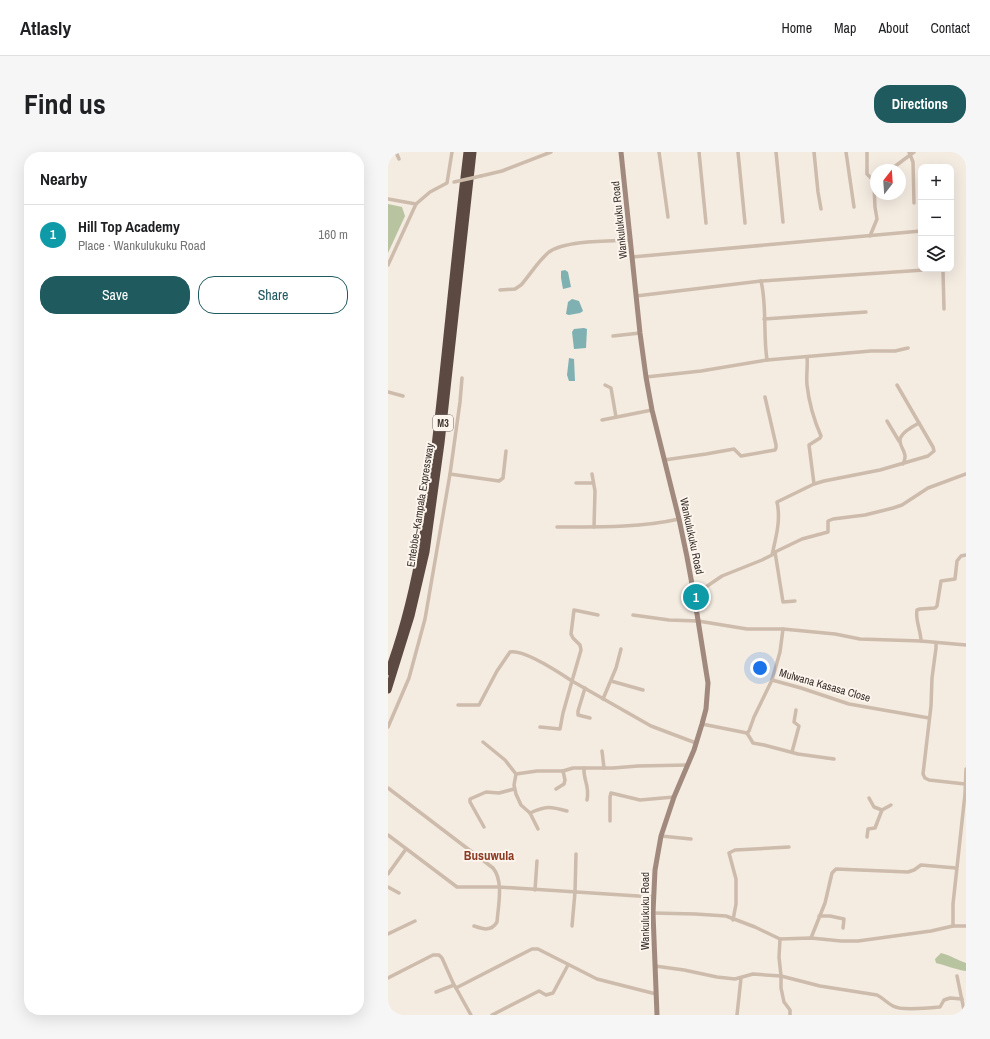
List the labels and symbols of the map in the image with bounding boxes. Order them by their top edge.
north arrow [870,164,906,200]
street label: Wankulukuku Road [608,181,630,259]
road number: M3 [433,415,453,431]
street label: Entebbe–Kampala Expressway [403,442,437,568]
street label: Wankulukuku Road [677,496,707,576]
pin: 1 [683,582,709,612]
your location [750,658,770,678]
street label: Mulwana Kasasa Close [778,665,872,705]
district label: Busuwula [464,847,514,864]
street label: Wankulukuku Road [638,872,652,950]

